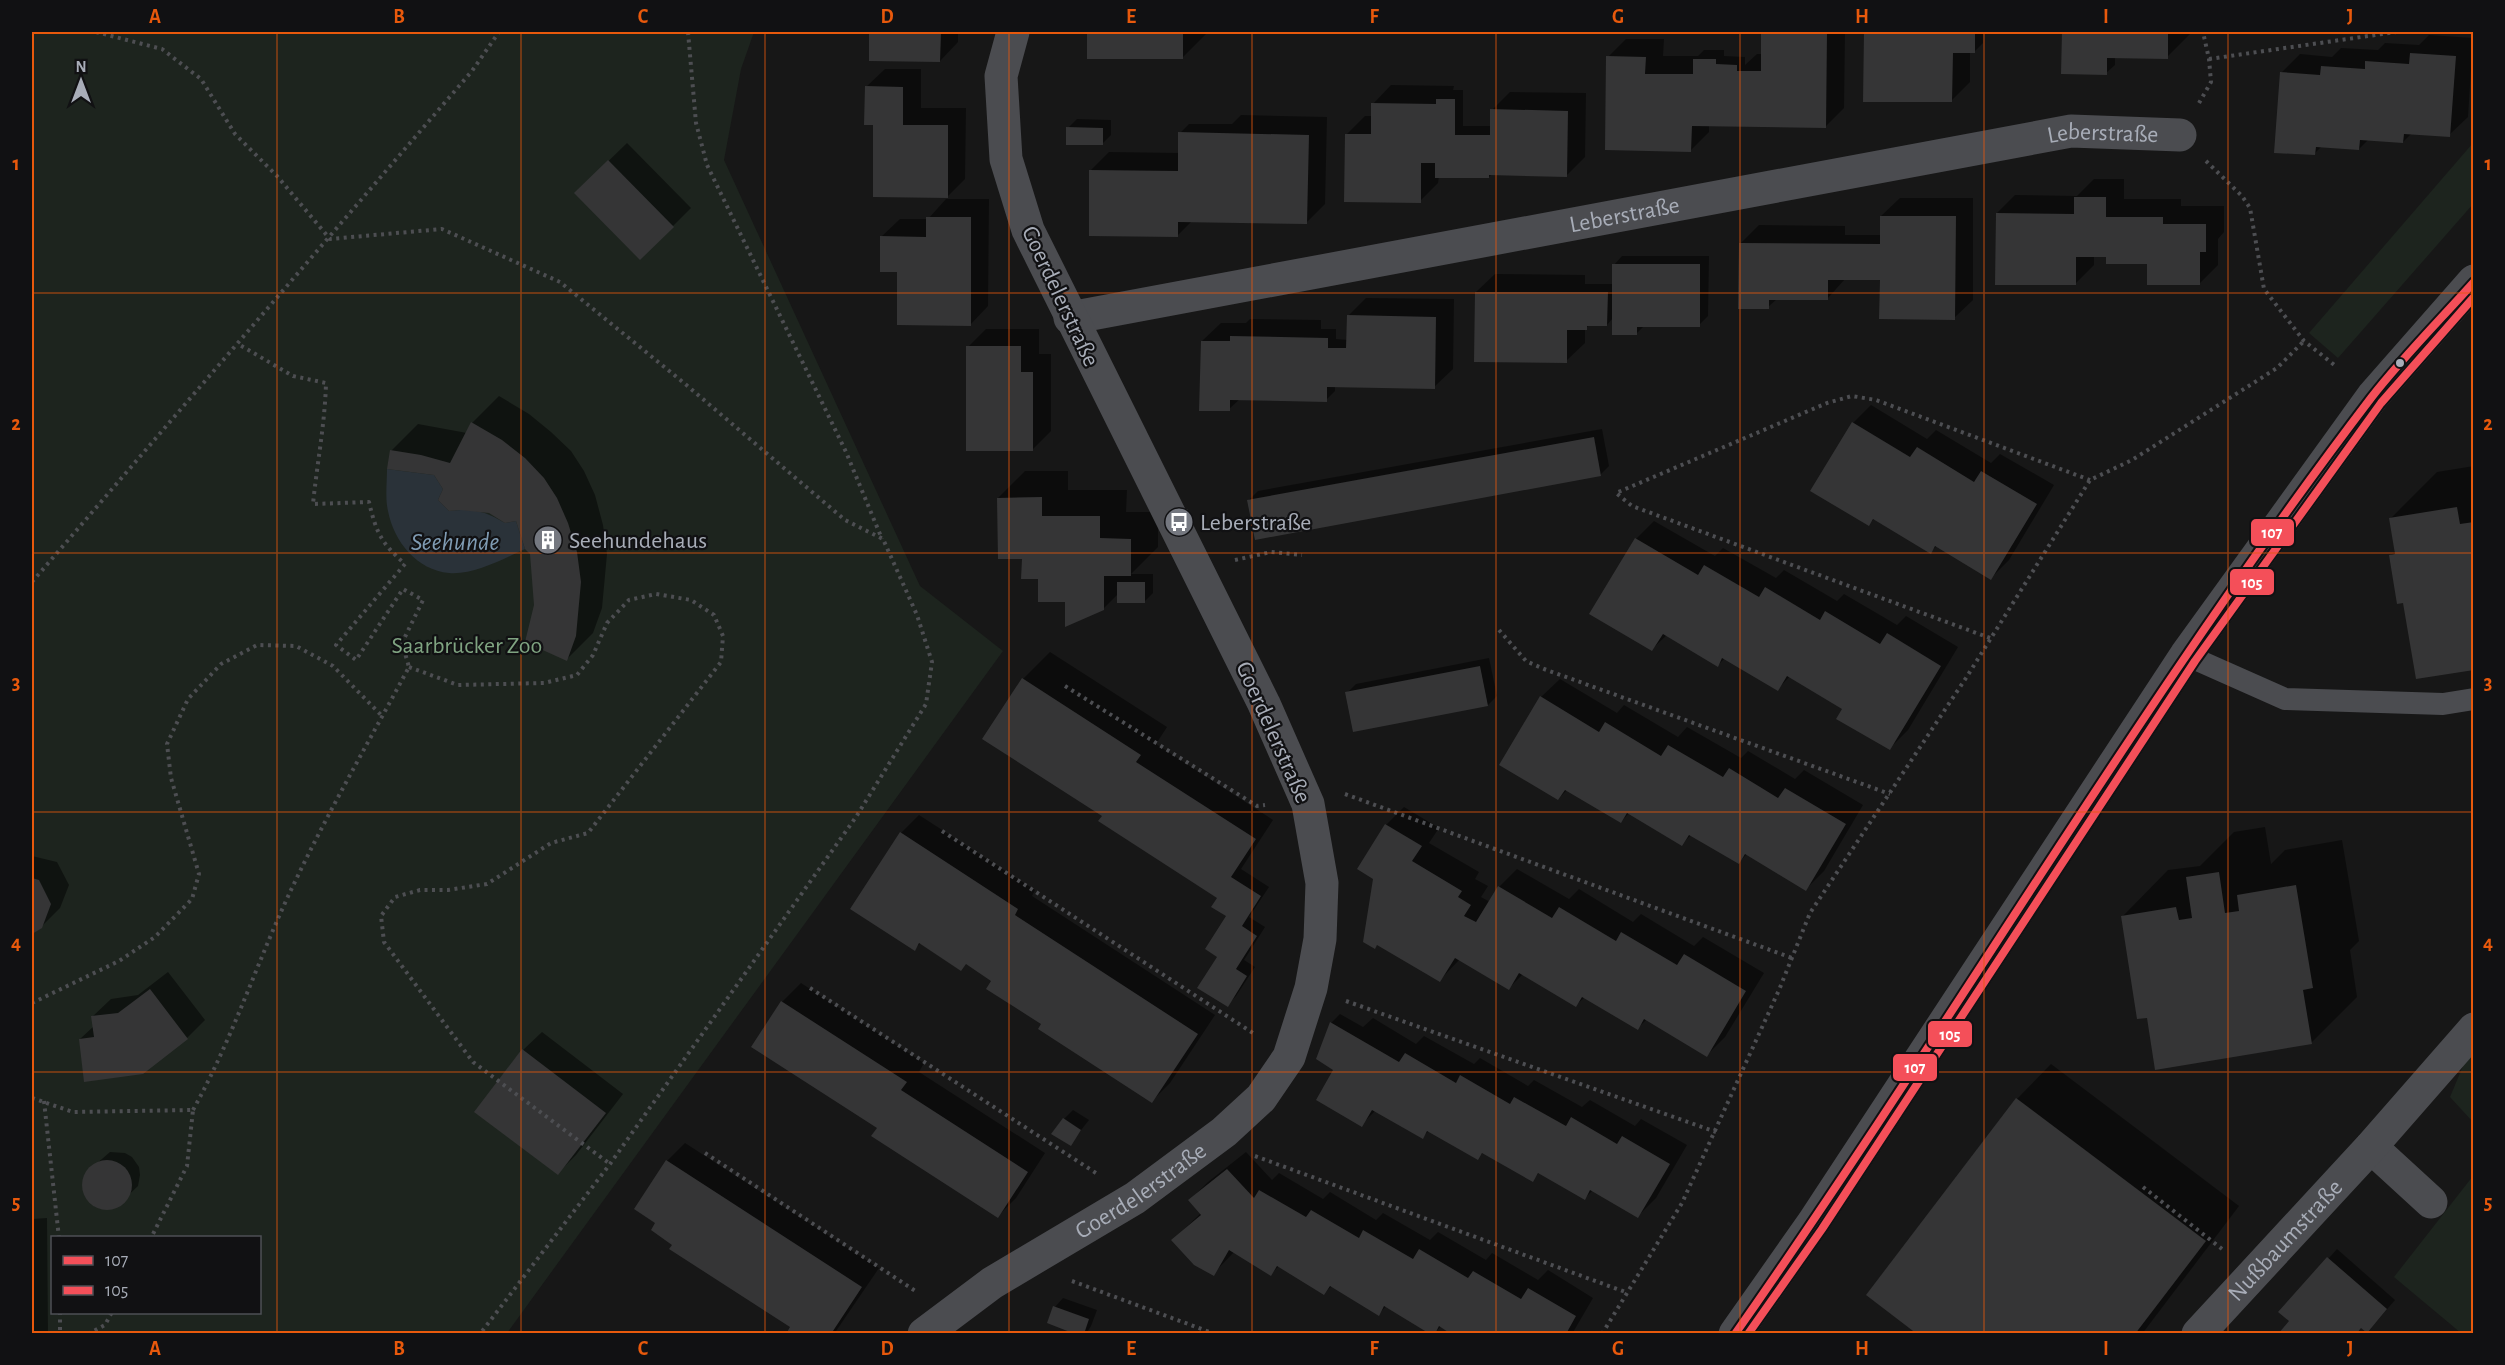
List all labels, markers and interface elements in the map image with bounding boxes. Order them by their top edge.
text: A [149,7,161,27]
text: B [393,7,405,27]
text: C [638,7,649,27]
text: D [880,7,894,27]
text: E [1126,7,1136,27]
text: F [1369,7,1379,27]
text: G [1612,7,1624,27]
text: H [1855,7,1869,27]
text: I [2103,7,2109,27]
text: J [2347,7,2353,27]
north arrow [51,51,111,111]
text: N [75,59,87,75]
street label: Leberstraße [2045,120,2159,148]
text: 1 [12,154,20,174]
text: 1 [2484,154,2492,174]
street label: Leberstraße [1568,193,1682,237]
street label: Goerdelerstraße [1017,222,1103,370]
unlabelled marker [2394,357,2406,369]
text: 2 [11,414,21,434]
text: 2 [2483,414,2493,434]
bus stop icon: Leberstraße [1163,506,1195,538]
place label: Leberstraße [1200,511,1311,535]
line badge: 107 [2250,518,2295,547]
building icon: Seehundehaus [532,524,564,556]
text: 107 [2261,525,2283,541]
water label: Seehunde [411,529,500,555]
place label: Seehundehaus [569,529,707,553]
line badge: 105 [2229,568,2275,596]
text: 105 [2241,575,2263,591]
park label: Saarbrücker Zoo [392,634,542,658]
street label: Goerdelerstraße [1231,658,1315,807]
text: 3 [12,673,20,693]
text: 3 [2484,673,2492,693]
text: 4 [11,933,21,953]
text: 4 [2483,933,2493,953]
line badge: 105 [1927,1020,1973,1048]
text: 105 [1939,1027,1961,1043]
line badge: 107 [1892,1053,1938,1082]
text: 107 [1904,1060,1926,1076]
street label: Goerdelerstraße [1071,1139,1211,1244]
street label: Nußbaumstraße [2224,1175,2347,1306]
text: 5 [12,1193,20,1213]
text: 5 [2484,1193,2492,1213]
legend [51,1236,261,1314]
text: 107 [105,1252,128,1270]
text: 105 [105,1282,128,1300]
text: A [149,1339,161,1359]
text: B [393,1339,405,1359]
text: C [638,1339,649,1359]
text: D [880,1339,894,1359]
text: E [1126,1339,1136,1359]
text: F [1369,1339,1379,1359]
text: G [1612,1339,1624,1359]
text: H [1855,1339,1869,1359]
text: I [2103,1339,2109,1359]
text: J [2347,1339,2353,1359]

